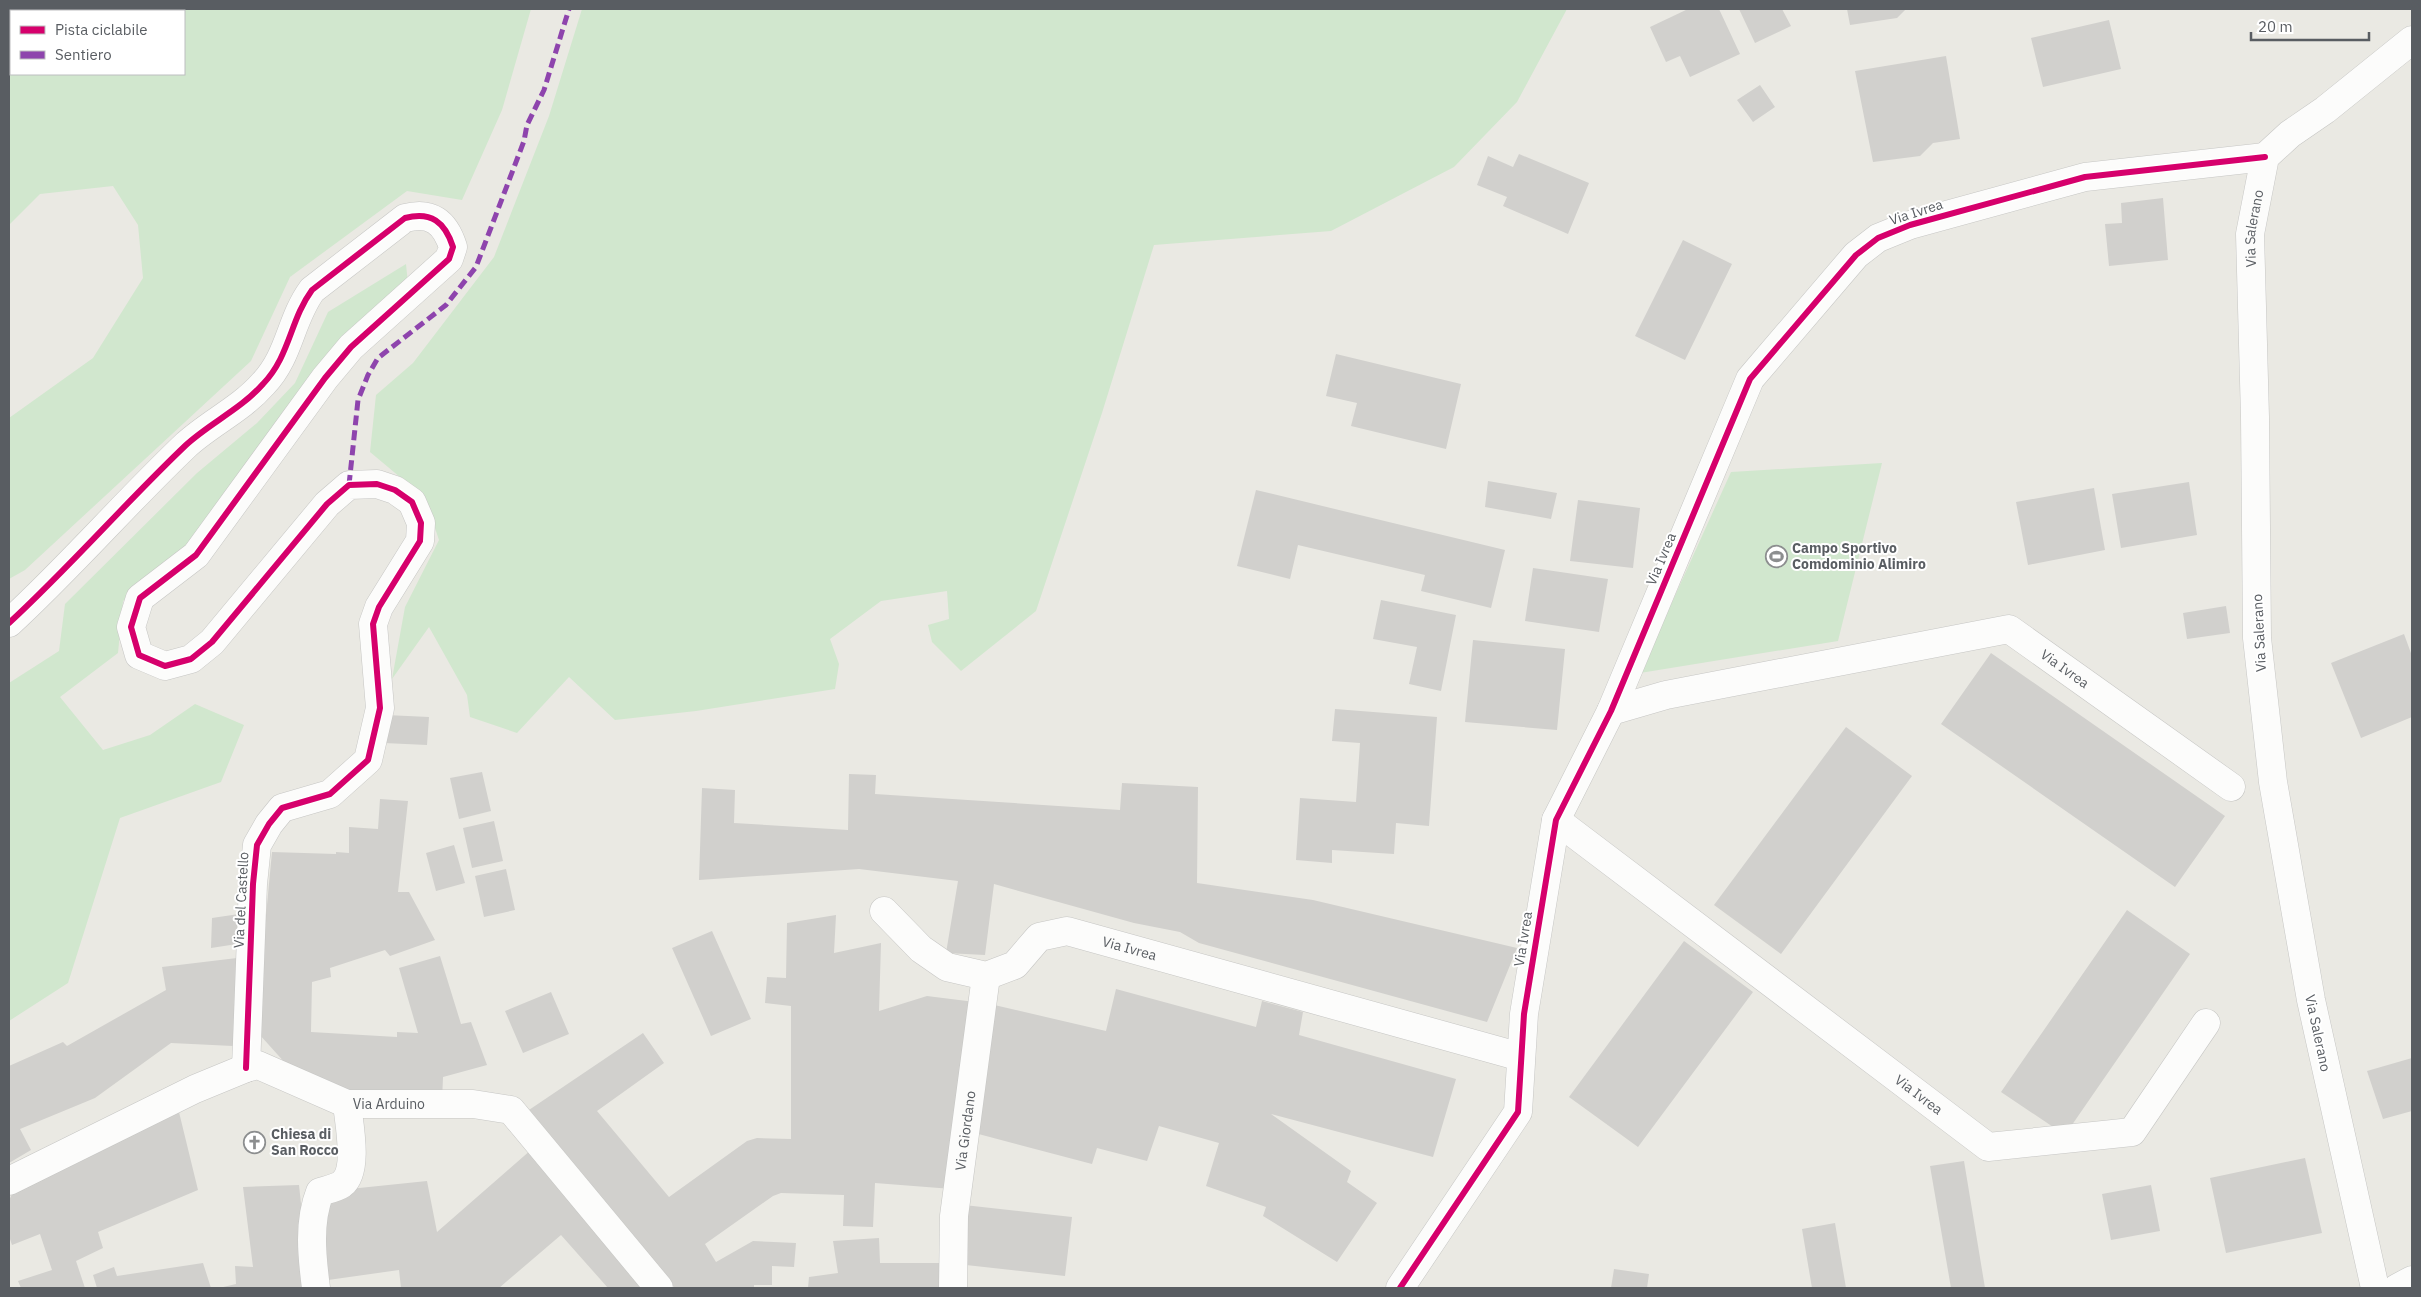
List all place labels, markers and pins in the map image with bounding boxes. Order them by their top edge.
place label: Campo Sportivo Comdominio Alimiro [1792,539,1926,573]
sports icon: Campo Sportivo Comdominio Alimiro [1764,544,1788,568]
place label: Chiesa di San Rocco [271,1125,339,1159]
church icon: Chiesa di San Rocco [243,1130,267,1154]

